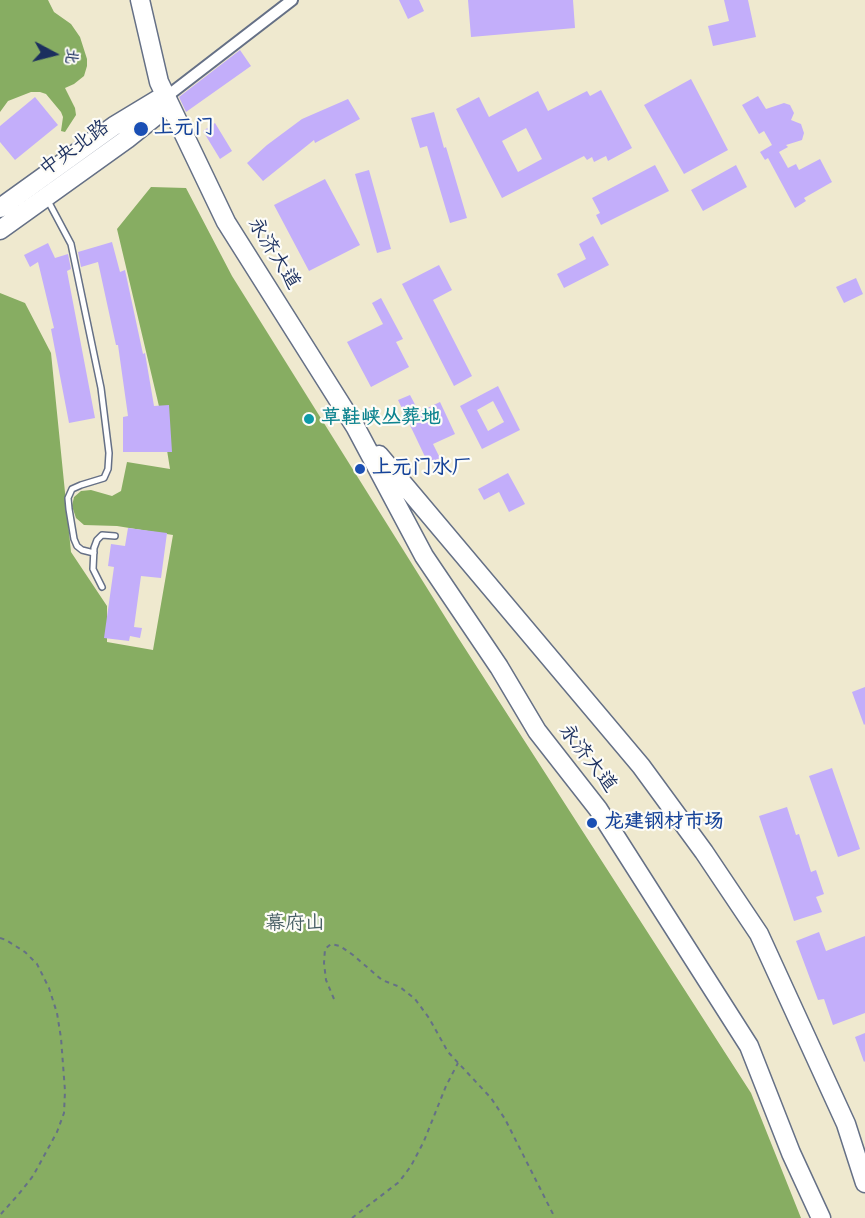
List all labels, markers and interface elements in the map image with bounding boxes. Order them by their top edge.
north arrow [24,24,84,84]
text: 北 [60,47,84,65]
street label: 中央北路 [36,116,114,182]
place label: 上元门 [154,117,214,141]
marker: 上元门 [132,120,150,138]
street label: 永济大道 [242,214,304,294]
place label: 草鞋峡丛葬地 [321,407,441,431]
marker: 草鞋峡丛葬地 [302,412,316,426]
place label: 上元门水厂 [372,457,472,481]
marker: 上元门水厂 [353,462,367,476]
street label: 永济大道 [553,720,621,798]
place label: 龙建钢材市场 [604,811,724,835]
marker: 龙建钢材市场 [585,816,599,830]
park label: 幕府山 [265,913,325,937]

